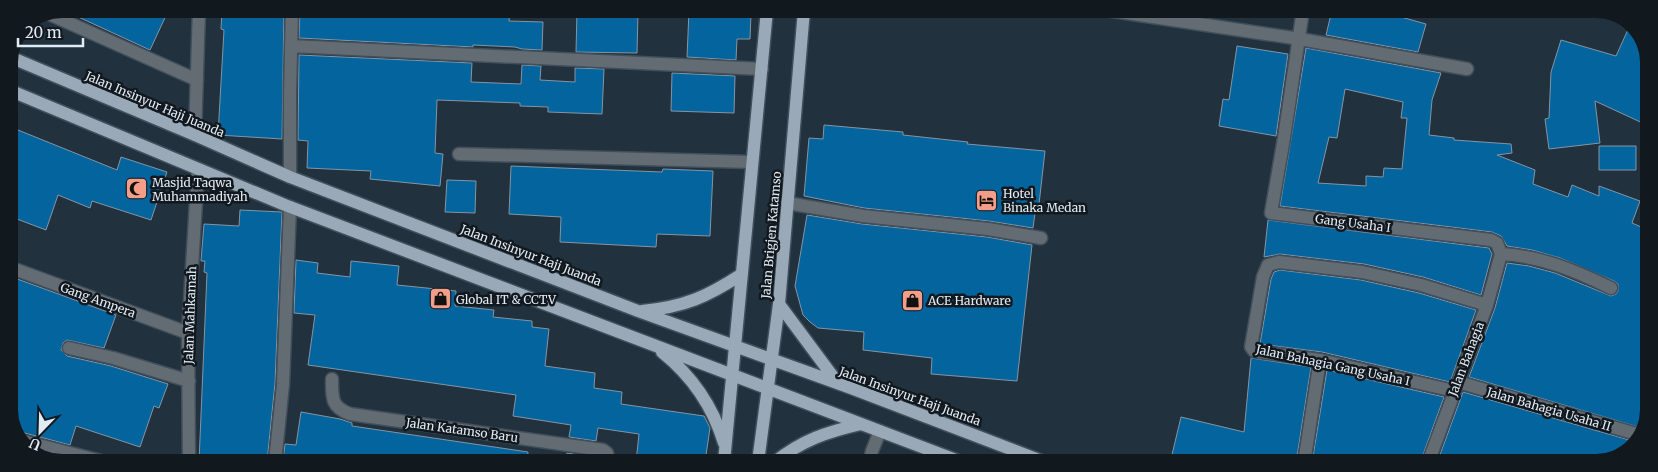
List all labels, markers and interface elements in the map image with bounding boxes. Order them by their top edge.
scale bar [18,15,82,47]
text: 20 m [25,23,62,42]
street label: Jalan Insinyur Haji Juanda [82,67,227,140]
street label: Jalan Brigjen Katamso [758,171,784,300]
place label: Masjid Taqwa Muhammadiyah [152,175,248,204]
mosque icon: Masjid Taqwa Muhammadiyah [124,177,148,201]
place label: Hotel Binaka Medan [1003,186,1086,215]
hotel icon: Hotel Binaka Medan [975,188,999,212]
street label: Gang Usaha I [1314,211,1392,235]
street label: Jalan Insinyur Haji Juanda [458,221,604,289]
street label: Jalan Mahkamah [181,266,199,365]
street label: Gang Ampera [58,279,138,321]
shop icon: Global IT & CCTV [428,287,452,311]
shop icon: ACE Hardware [900,288,924,312]
place label: Global IT & CCTV [456,292,557,307]
place label: ACE Hardware [927,293,1011,308]
street label: Jalan Bahagia [1445,319,1487,399]
street label: Jalan Bahagia Gang Usaha I [1254,341,1411,389]
street label: Jalan Insinyur Haji Juanda [836,363,983,429]
street label: Jalan Bahagia Usaha II [1484,384,1613,434]
north arrow [15,407,65,457]
street label: Jalan Katamso Baru [404,415,519,445]
text: U [26,433,43,454]

